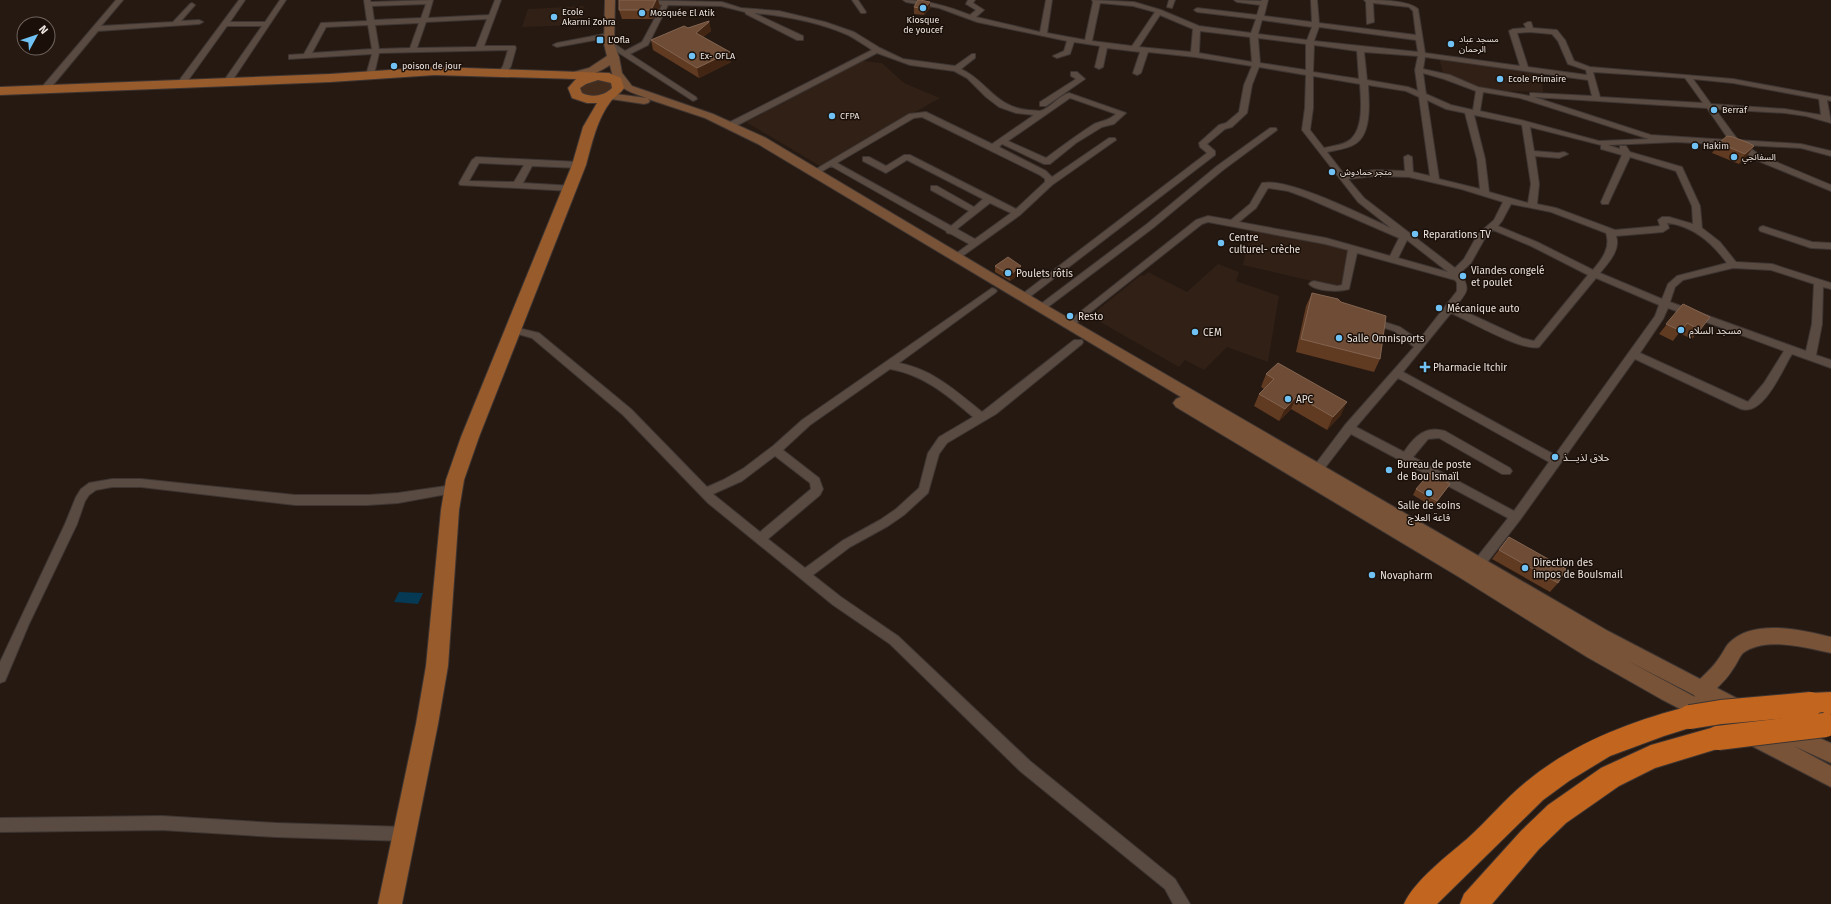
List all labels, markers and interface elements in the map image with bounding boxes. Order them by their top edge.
marker: Kiosque de youcef [918,3,928,13]
place label: Ecole Akarmi Zohra [562,7,616,27]
marker: Mosquée El Atik [637,8,647,18]
place label: Mosquée El Atik [650,8,715,18]
marker: Ecole Akarmi Zohra [549,12,559,22]
place label: Kiosque de youcef [903,15,944,35]
north arrow [16,16,56,56]
text: N [36,23,51,37]
place label: مسجد عباد الرحمان [1459,34,1499,55]
marker: L'Ofla [595,35,605,45]
place label: L'Ofla [608,35,630,45]
marker: مسجد عباد الرحمان [1446,39,1456,49]
marker: Ex- OFLA [687,51,697,61]
place label: Ex- OFLA [700,51,736,61]
marker: poison de jour [389,61,399,71]
place label: poison de jour [402,61,462,71]
marker: Ecole Primaire [1495,74,1505,84]
place label: Ecole Primaire [1508,74,1566,84]
marker: Berraf [1709,105,1719,115]
place label: Berraf [1722,105,1748,115]
marker: CFPA [827,111,837,121]
place label: CFPA [840,111,860,121]
marker: Hakim [1690,141,1700,151]
place label: Hakim [1703,141,1729,151]
marker: السفانجي [1729,152,1739,162]
place label: السفانجي [1742,152,1776,164]
marker: متجر حمادوش [1327,167,1337,177]
place label: متجر حمادوش [1340,167,1392,178]
marker: Reparations TV [1410,229,1420,239]
place label: Reparations TV [1423,229,1491,241]
place label: Centre culturel- crèche [1229,232,1300,256]
marker: Centre culturel- crèche [1216,238,1226,248]
place label: Viandes congelé et poulet [1471,265,1545,289]
marker: Poulets rôtis [1003,268,1013,278]
place label: Poulets rôtis [1016,268,1073,280]
marker: Viandes congelé et poulet [1458,271,1468,281]
marker: Mécanique auto [1434,303,1444,313]
place label: Mécanique auto [1447,303,1520,315]
marker: Resto [1065,311,1075,321]
place label: Resto [1078,311,1103,323]
marker: مسجد السلام [1676,325,1686,335]
place label: مسجد السلام [1689,325,1741,339]
marker: CEM [1190,327,1200,337]
place label: CEM [1203,327,1222,339]
marker: Salle Omnisports [1334,333,1344,343]
place label: Salle Omnisports [1347,333,1425,345]
marker: Pharmacie Itchir [1420,362,1430,372]
place label: Pharmacie Itchir [1433,362,1507,374]
marker: APC [1283,394,1293,404]
place label: APC [1296,394,1314,406]
marker: حلاق لذيـــذ [1550,452,1560,462]
place label: حلاق لذيـــذ [1563,452,1610,464]
place label: Bureau de poste de Bou Ismaïl [1397,459,1471,483]
marker: Bureau de poste de Bou Ismaïl [1384,465,1394,475]
marker: Salle de soins قاعة العلاج [1424,488,1434,498]
place label: Salle de soins قاعة العلاج [1398,500,1461,525]
place label: Direction des impos de BouIsmail [1533,557,1623,581]
marker: Direction des impos de BouIsmail [1520,563,1530,573]
marker: Novapharm [1367,570,1377,580]
place label: Novapharm [1380,570,1433,582]

